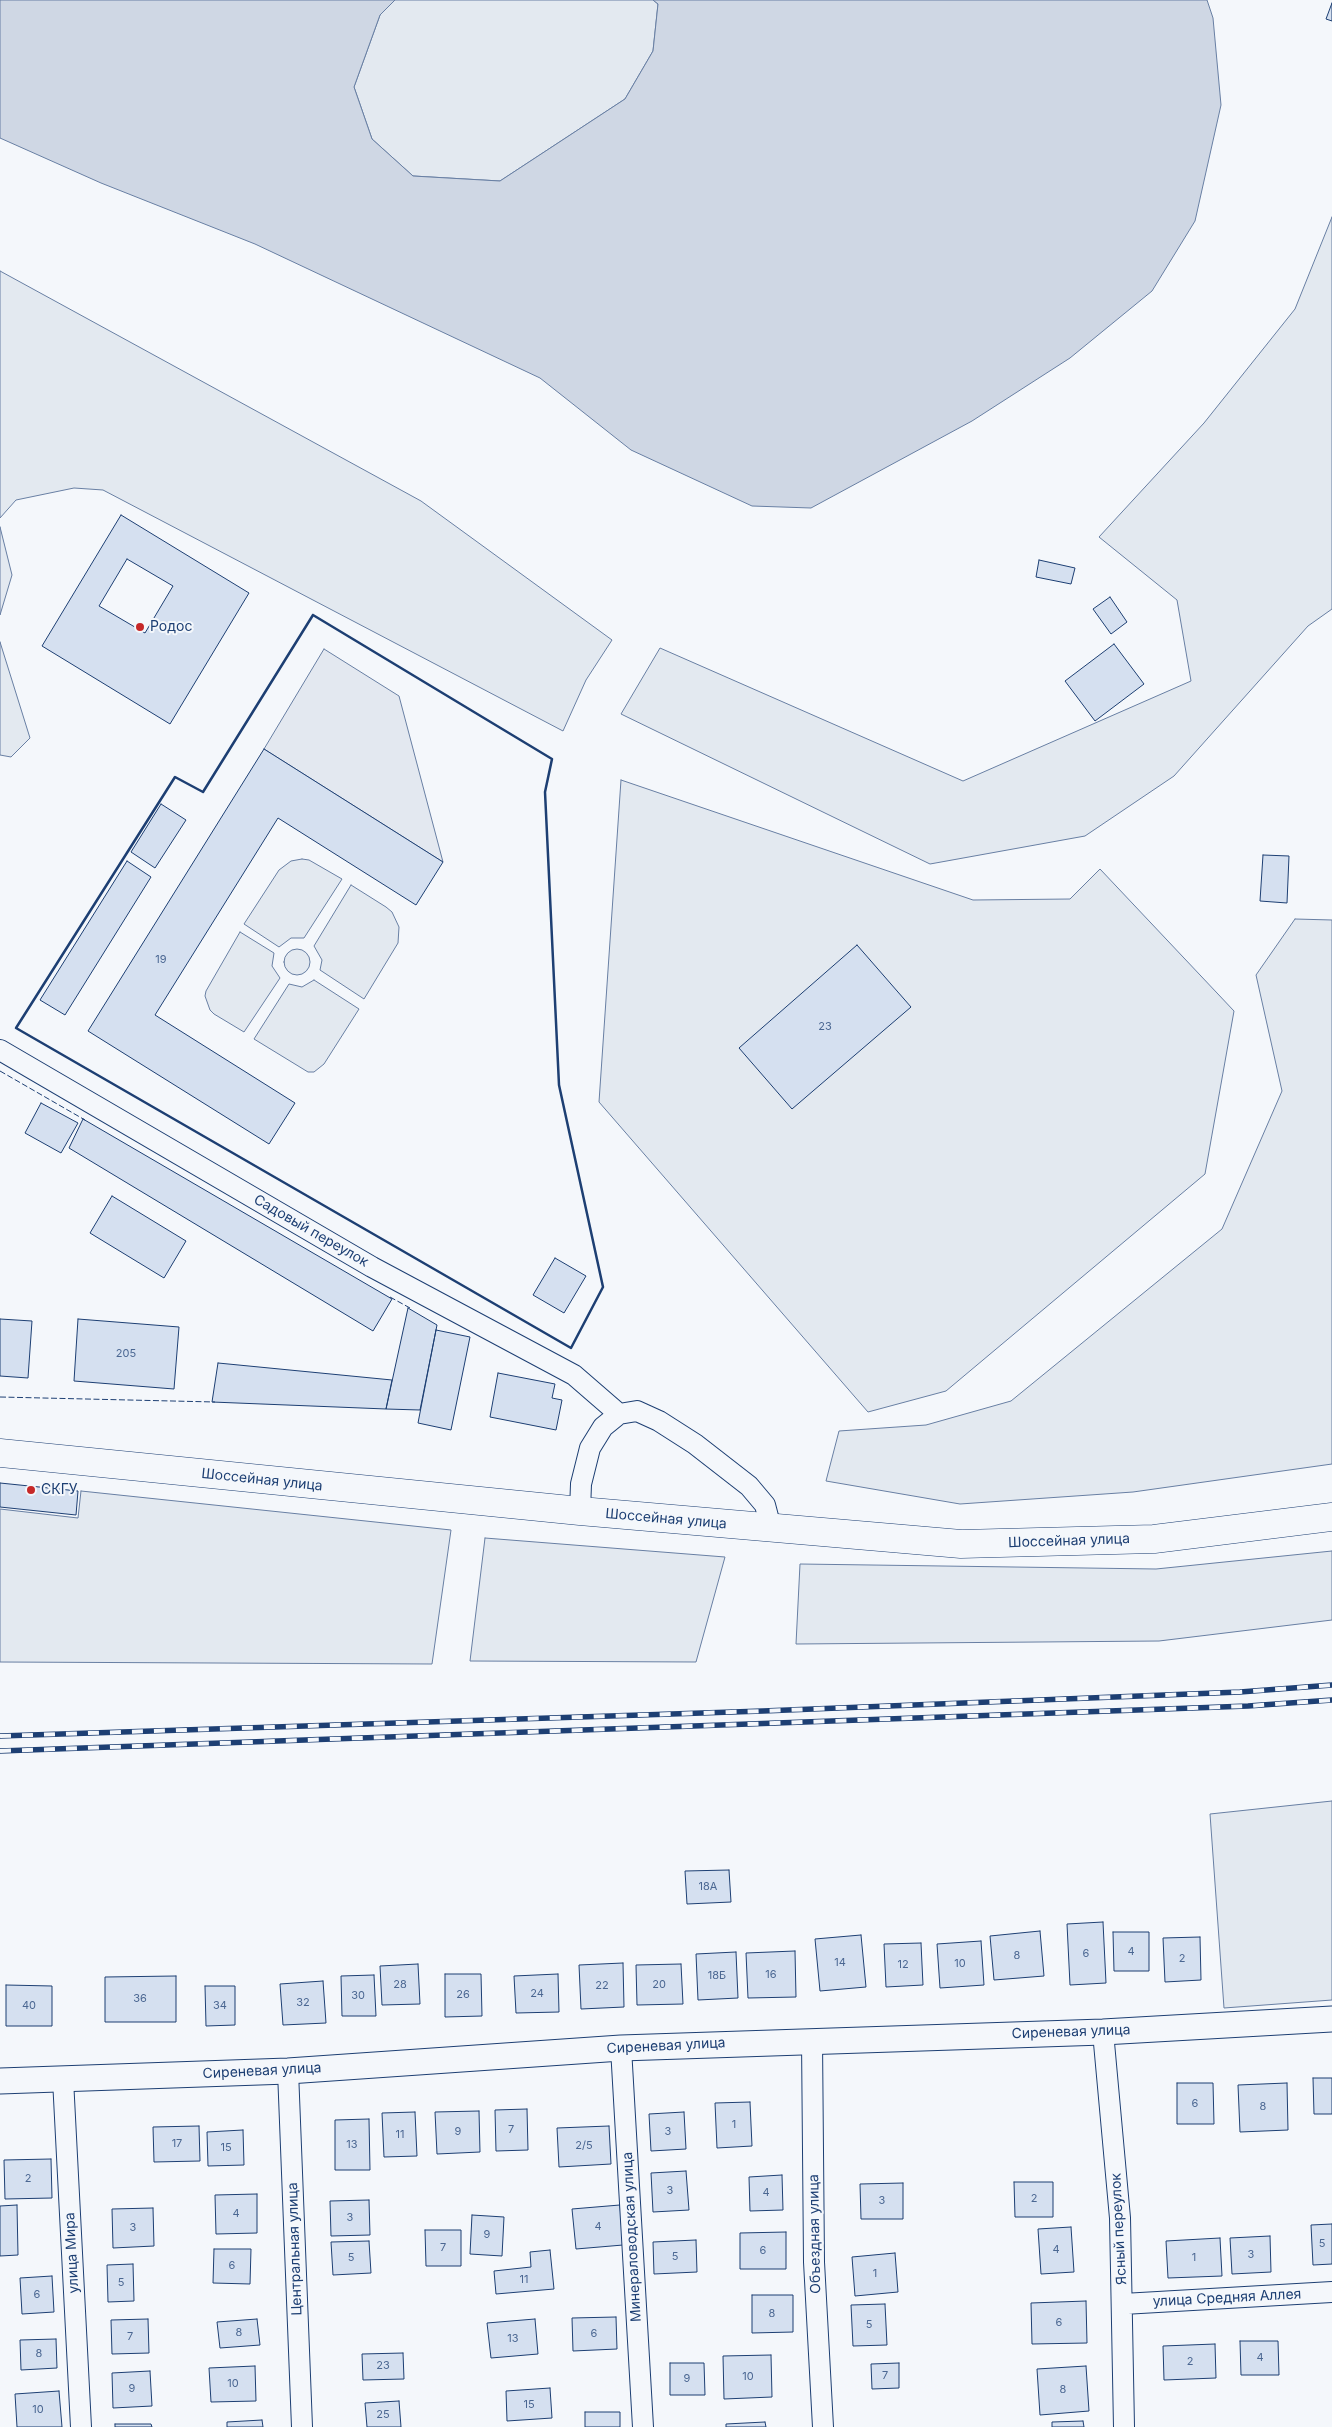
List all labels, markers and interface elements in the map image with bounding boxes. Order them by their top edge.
place label: Родос [150,619,192,635]
marker: Родос [134,621,146,633]
house number: 19 [155,953,167,967]
house number: 23 [818,1020,832,1034]
street label: Садовый переулок [251,1191,371,1271]
house number: 205 [116,1347,136,1361]
street label: Шоссейная улица [201,1465,323,1495]
place label: СКГУ [41,1482,78,1498]
marker: СКГУ [25,1484,37,1496]
street label: Шоссейная улица [605,1505,727,1533]
street label: Шоссейная улица [1008,1530,1130,1552]
house number: 18А [699,1880,717,1894]
house number: 4 [1127,1945,1135,1959]
house number: 6 [1083,1947,1089,1961]
house number: 8 [1014,1949,1020,1963]
house number: 2 [1179,1952,1185,1966]
house number: 14 [834,1956,846,1970]
house number: 10 [954,1957,966,1971]
house number: 12 [897,1958,909,1972]
house number: 16 [765,1968,777,1982]
house number: 18Б [708,1969,726,1983]
house number: 28 [393,1978,407,1992]
house number: 20 [652,1978,666,1992]
house number: 22 [595,1979,609,1993]
house number: 24 [530,1987,544,2001]
house number: 26 [456,1988,470,2002]
house number: 30 [351,1989,365,2003]
house number: 36 [133,1992,147,2006]
house number: 32 [296,1996,310,2010]
house number: 40 [22,1999,36,2013]
house number: 34 [213,1999,227,2013]
street label: Сиреневая улица [1011,2022,1131,2042]
street label: Сиреневая улица [606,2034,726,2058]
street label: Сиреневая улица [202,2059,322,2083]
house number: 6 [1192,2097,1198,2111]
house number: 8 [1260,2100,1266,2114]
house number: 1 [732,2118,736,2132]
house number: 7 [508,2123,514,2137]
house number: 9 [455,2125,461,2139]
house number: 3 [665,2125,671,2139]
house number: 11 [396,2128,404,2142]
house number: 17 [172,2137,182,2151]
house number: 13 [346,2138,358,2152]
house number: 2/5 [575,2139,593,2153]
house number: 15 [220,2141,232,2155]
street label: Минераловодская улица [619,2151,645,2323]
house number: 2 [25,2172,31,2186]
street label: Ясный переулок [1108,2173,1130,2285]
street label: Объездная улица [806,2174,824,2294]
street label: Центральная улица [284,2182,306,2316]
house number: 3 [667,2184,673,2198]
house number: 4 [762,2186,770,2200]
house number: 2 [1031,2192,1037,2206]
house number: 3 [879,2194,885,2208]
house number: 4 [232,2207,240,2221]
house number: 3 [347,2211,353,2225]
street label: улица Мира [61,2212,83,2294]
house number: 4 [594,2220,602,2234]
house number: 3 [130,2221,136,2235]
house number: 9 [484,2228,490,2242]
house number: 5 [1319,2237,1325,2251]
house number: 7 [440,2241,446,2255]
house number: 4 [1052,2243,1060,2257]
house number: 6 [760,2244,766,2258]
house number: 3 [1248,2248,1254,2262]
house number: 5 [672,2250,678,2264]
house number: 5 [348,2251,354,2265]
house number: 1 [1192,2251,1196,2265]
house number: 6 [229,2259,235,2273]
house number: 1 [873,2267,877,2281]
house number: 11 [520,2273,528,2287]
house number: 5 [118,2276,124,2290]
street label: улица Средняя Аллея [1152,2286,1302,2310]
house number: 6 [34,2288,40,2302]
house number: 8 [769,2307,775,2321]
house number: 6 [1056,2316,1062,2330]
house number: 5 [866,2318,872,2332]
house number: 8 [236,2326,242,2340]
house number: 6 [591,2327,597,2341]
house number: 7 [127,2330,133,2344]
house number: 13 [507,2332,519,2346]
house number: 8 [36,2347,42,2361]
house number: 4 [1256,2351,1264,2365]
house number: 2 [1187,2355,1193,2369]
house number: 23 [376,2359,390,2373]
house number: 7 [882,2369,888,2383]
house number: 10 [742,2370,754,2384]
house number: 9 [684,2372,690,2386]
house number: 10 [227,2377,239,2391]
house number: 9 [129,2382,135,2396]
house number: 8 [1060,2383,1066,2397]
house number: 15 [523,2398,535,2412]
house number: 10 [32,2403,44,2417]
house number: 25 [376,2408,390,2422]

